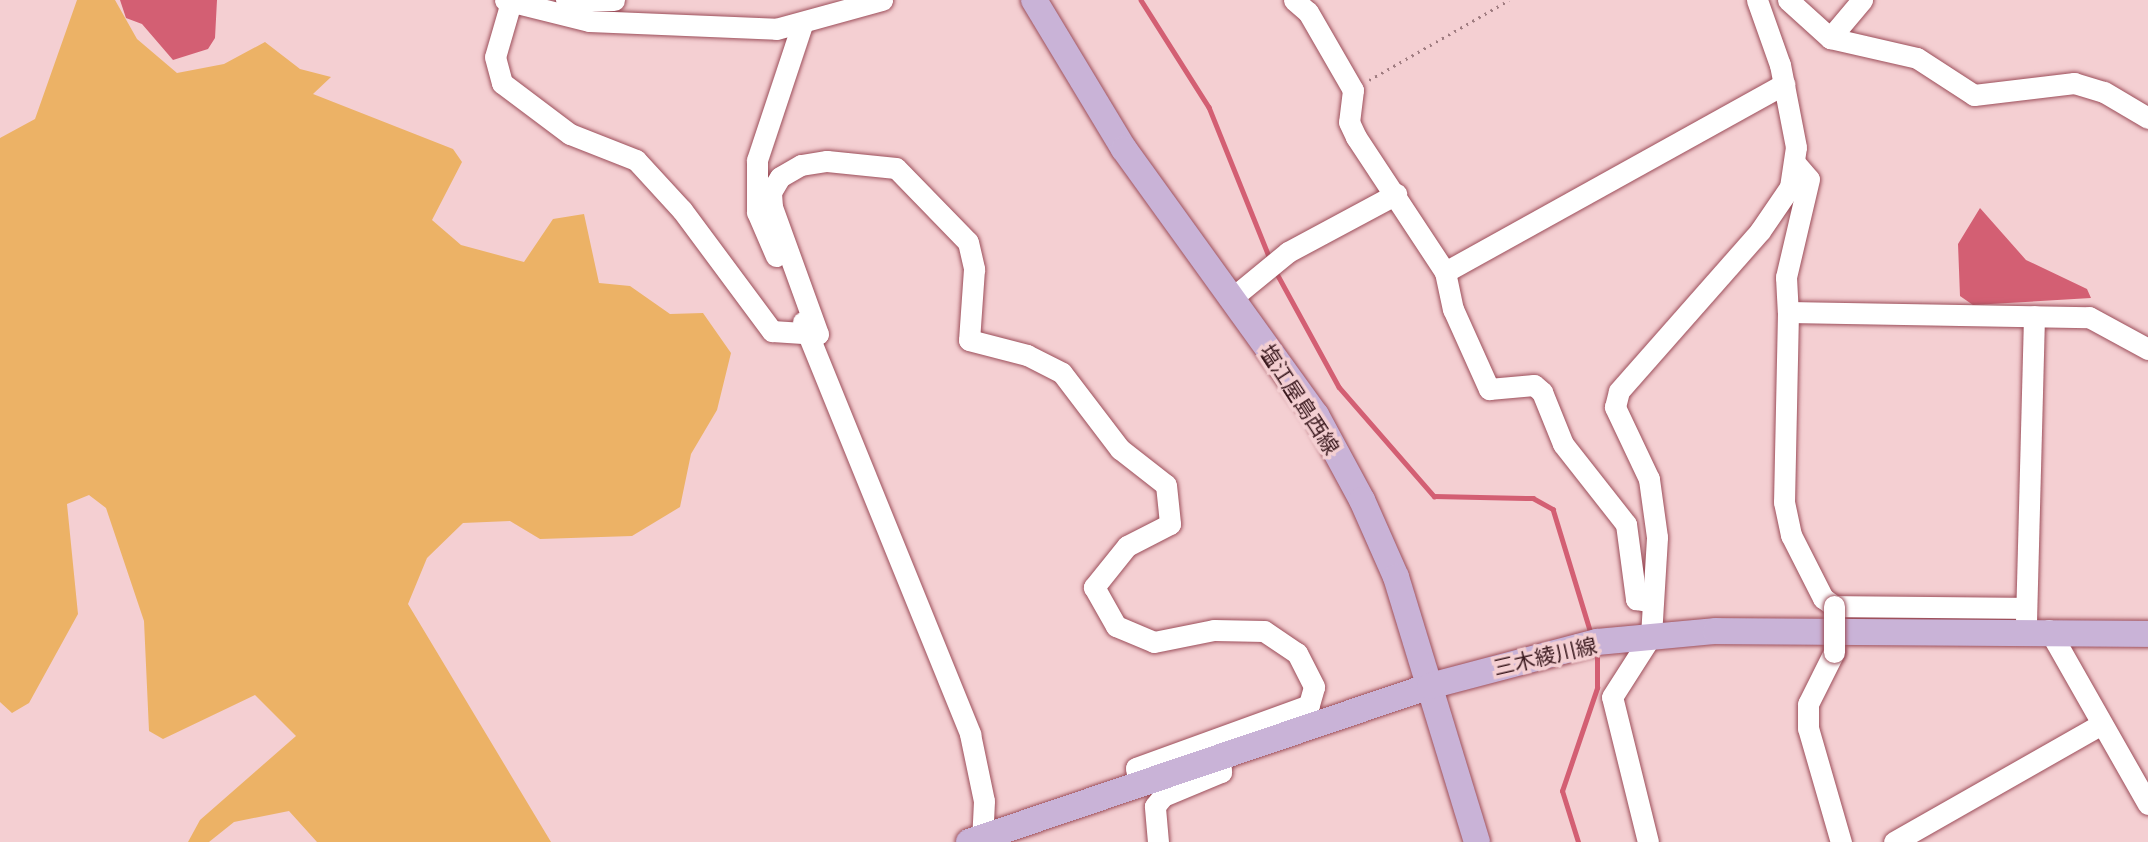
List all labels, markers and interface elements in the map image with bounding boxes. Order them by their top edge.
street label: 塩江屋島西線 [1255,339,1345,459]
street label: 三木綾川線 [1491,632,1599,680]

